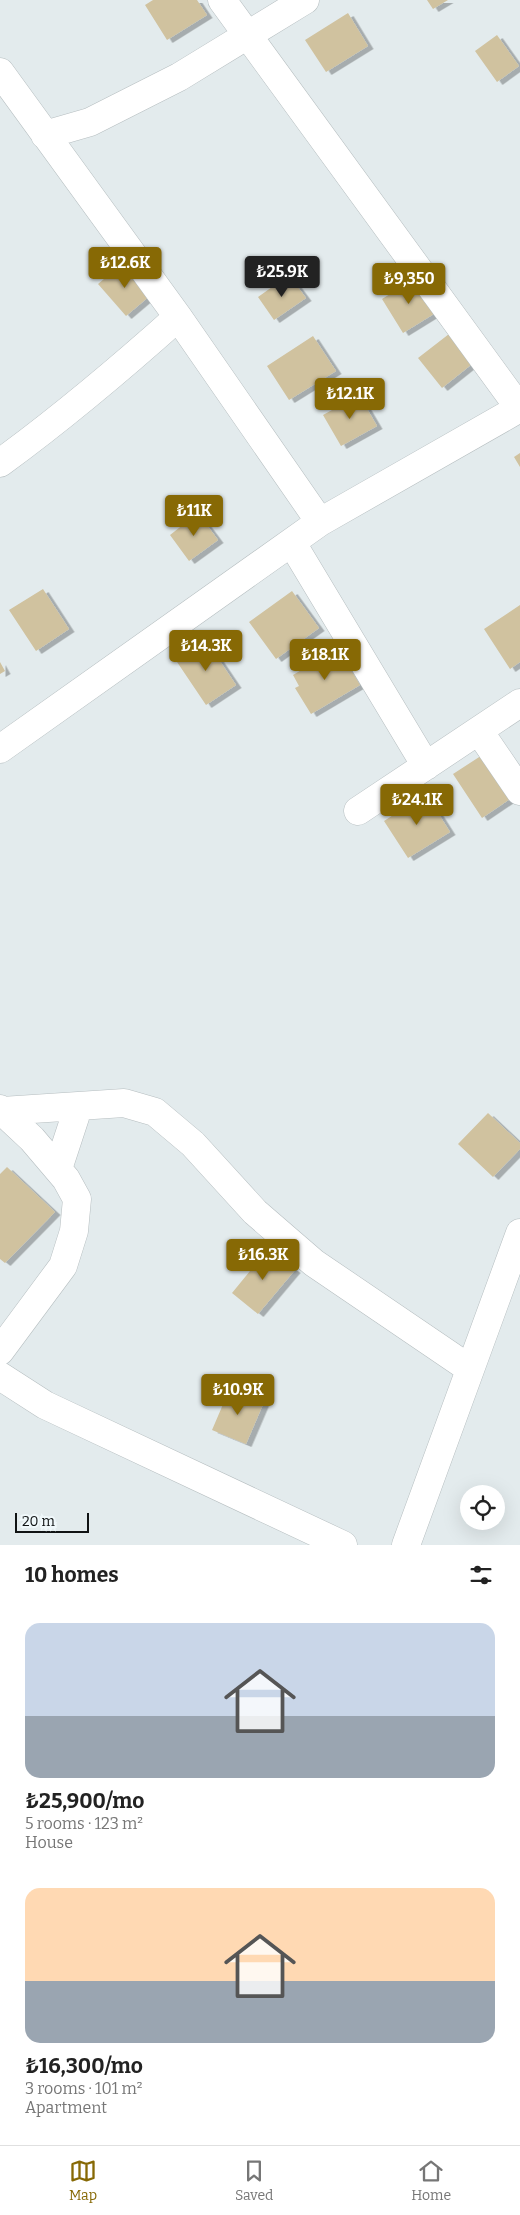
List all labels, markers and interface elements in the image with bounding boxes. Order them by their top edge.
pin: ₺12.6K [84,246,166,289]
text: ₺12.6K [100,253,150,272]
pin: ₺25.9K [241,256,323,298]
text: ₺25.9K [256,262,308,281]
pin: ₺9,350 [368,262,450,305]
text: ₺9,350 [383,269,435,288]
pin: ₺12.1K [309,378,391,420]
text: ₺12.1K [326,384,374,403]
pin: ₺11K [164,494,224,537]
text: ₺11K [176,501,212,520]
pin: ₺14.3K [165,630,247,672]
text: ₺14.3K [180,636,232,655]
pin: ₺18.1K [284,638,366,681]
text: ₺18.1K [301,645,349,664]
pin: ₺24.1K [376,784,458,826]
text: ₺24.1K [391,790,443,809]
pin: ₺16.3K [222,1238,304,1281]
text: ₺16.3K [237,1245,289,1264]
pin: ₺10.9K [197,1374,279,1416]
text: ₺10.9K [212,1380,264,1399]
map controls [460,1485,505,1530]
button: locate [460,1485,505,1530]
scale bar [15,1510,89,1533]
text: 20 m [22,1513,55,1530]
icon: filters [467,1561,495,1589]
text: 10 homes [25,1562,119,1588]
icon: home [215,1656,305,1746]
text: ₺25,900/mo [25,1788,144,1814]
text: 5 rooms · 123 m² [25,1814,143,1833]
text: House [25,1833,73,1852]
icon: home [215,1921,305,2011]
text: ₺16,300/mo [25,2053,143,2079]
text: 3 rooms · 101 m² [25,2079,142,2098]
text: Apartment [25,2098,107,2117]
tab: Map [69,2157,97,2204]
tab: Saved [235,2157,273,2204]
tab: Home [411,2157,451,2204]

